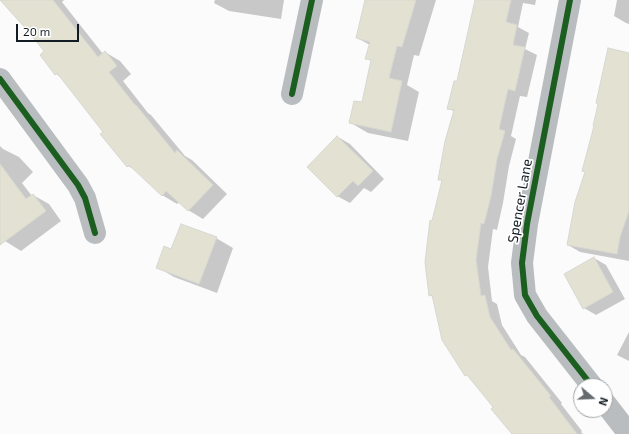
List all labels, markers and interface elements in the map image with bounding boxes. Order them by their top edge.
scale bar [18,16,81,42]
text: 20 m [23,24,50,38]
street label: Spencer Lane [504,158,536,244]
north arrow [573,378,613,418]
text: N [596,396,611,408]

